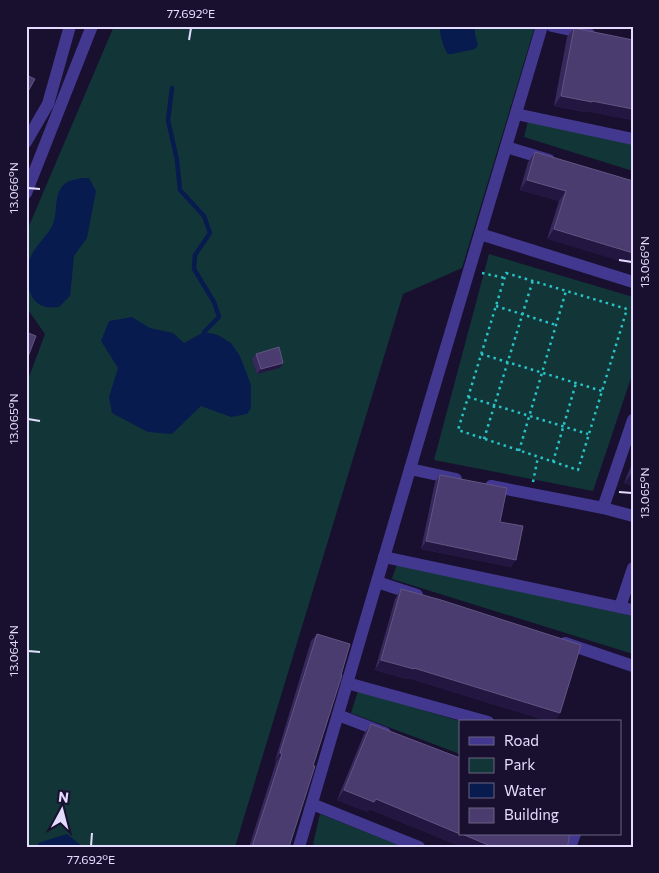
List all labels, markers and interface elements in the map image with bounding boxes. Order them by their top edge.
text: 77.692°E [167,6,215,20]
text: 13.066°N [6,162,20,214]
text: 13.066°N [637,236,651,288]
text: 13.065°N [6,393,20,445]
text: 13.065°N [637,467,651,519]
text: 13.064°N [6,625,20,677]
legend [459,720,622,836]
text: Road [504,731,539,749]
text: Park [504,755,535,773]
text: Water [504,781,546,799]
north arrow [38,786,88,836]
text: N [57,788,70,806]
text: Building [504,805,559,823]
text: 77.692°E [67,852,115,866]

